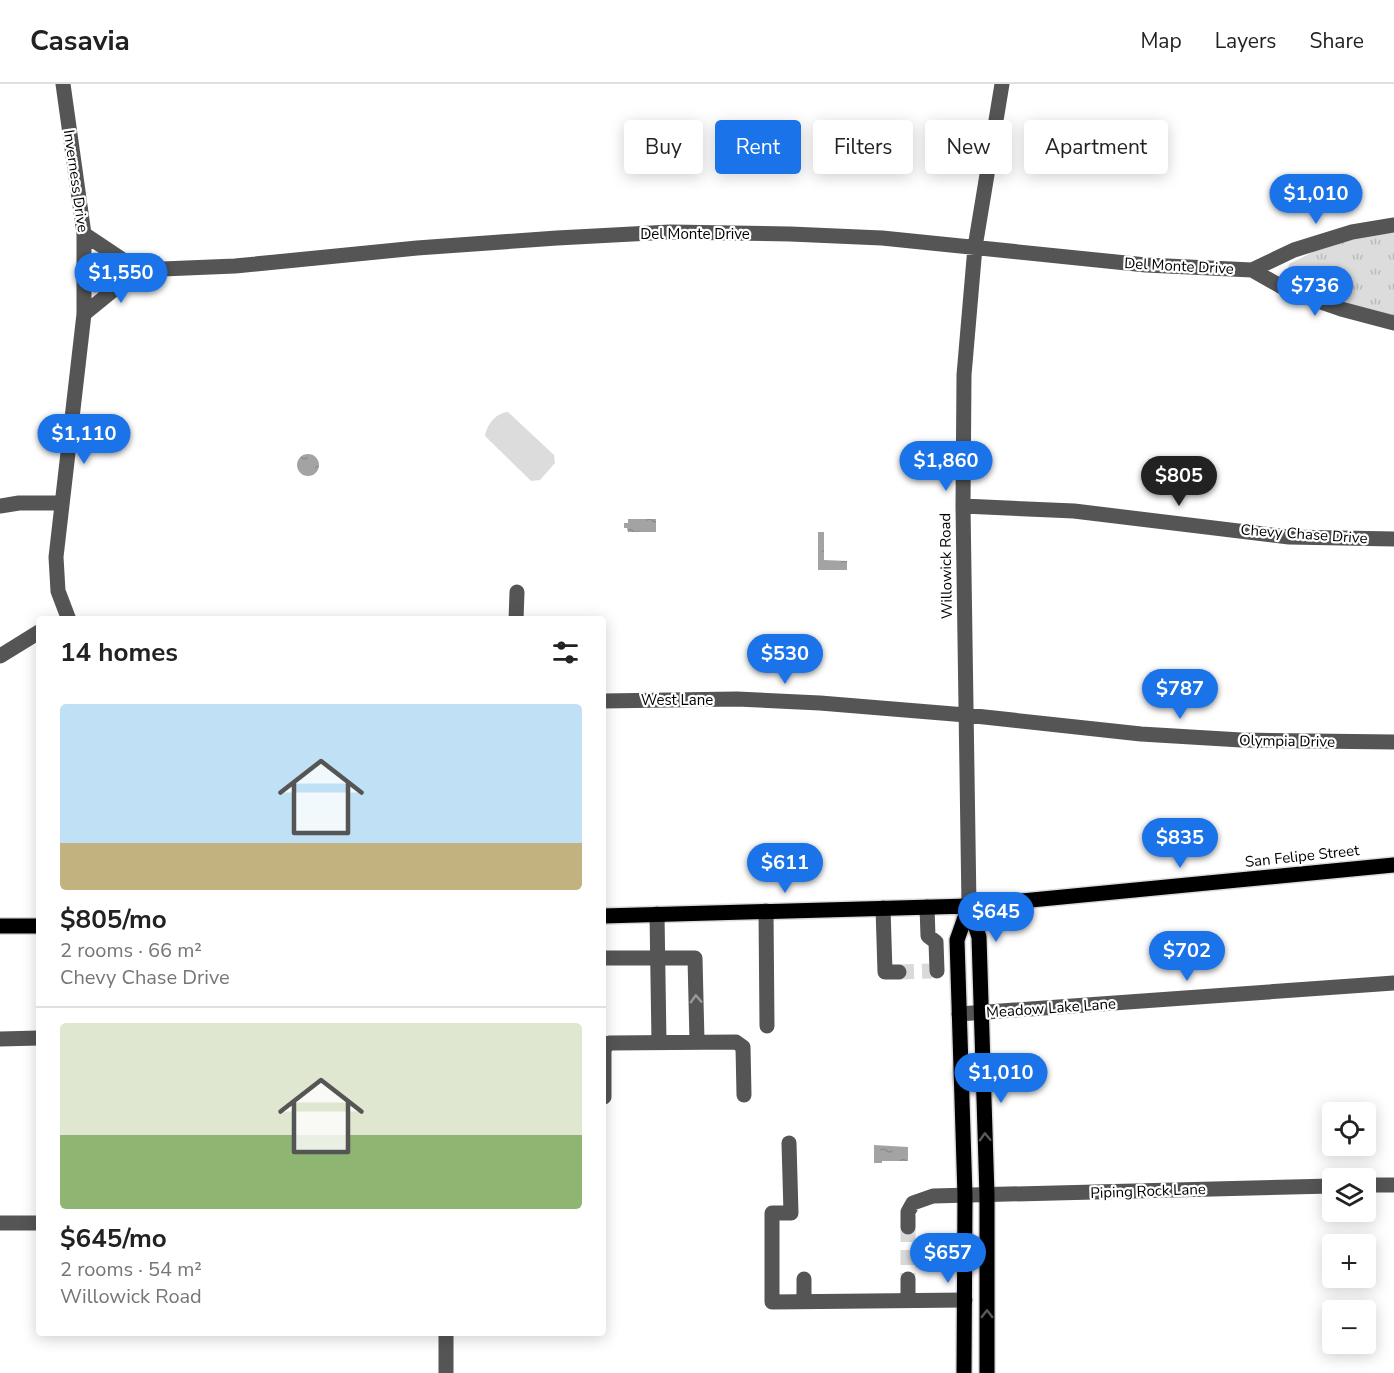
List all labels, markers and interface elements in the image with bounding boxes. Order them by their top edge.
text: Casavia [30,22,130,60]
text: Map [1140,27,1182,55]
text: Layers [1215,27,1276,55]
text: Share [1309,27,1364,55]
chip: Buy [624,120,703,174]
chip: Rent [715,120,801,174]
chip: Filters [813,120,913,174]
chip: New [925,120,1012,174]
chip: Apartment [1024,120,1168,174]
street label: Inverness Drive [59,128,93,234]
pin: $1,010 [1267,174,1365,225]
text: $1,010 [1284,180,1348,207]
street label: Del Monte Drive [640,224,750,244]
pin: $1,550 [72,253,170,304]
street label: Del Monte Drive [1124,253,1234,279]
text: $1,550 [89,259,153,286]
pin: $736 [1279,266,1351,317]
text: $736 [1291,272,1339,299]
pin: $1,110 [35,414,133,465]
text: $1,110 [52,420,116,447]
pin: $1,860 [897,441,995,492]
text: $1,860 [914,447,978,474]
pin: $805 [1143,456,1215,507]
text: $805 [1155,462,1203,489]
street label: Willowick Road [935,513,957,619]
street label: Chevy Chase Drive [1240,520,1368,548]
pin: $530 [749,634,821,685]
text: 14 homes [60,635,178,670]
icon: filters [549,636,582,669]
text: $530 [761,640,809,667]
pin: $787 [1144,669,1216,720]
text: $787 [1156,675,1204,702]
street label: West Lane [641,690,713,710]
street label: Olympia Drive [1239,730,1335,752]
icon: home [267,743,375,851]
pin: $835 [1144,818,1216,869]
text: $835 [1156,824,1204,851]
street label: San Felipe Street [1244,840,1361,872]
pin: $611 [749,843,821,894]
text: $611 [761,849,809,876]
pin: $645 [960,892,1032,943]
text: $645 [972,898,1020,925]
text: $805/mo [60,902,167,937]
pin: $702 [1151,931,1223,982]
text: 2 rooms · 66 m² [60,937,202,964]
text: $702 [1163,937,1211,964]
text: Chevy Chase Drive [60,964,230,991]
street label: Meadow Lake Lane [985,993,1117,1023]
one-way arrow [690,995,702,1004]
pin: $1,010 [952,1053,1050,1104]
text: $1,010 [969,1059,1033,1086]
icon: home [267,1062,375,1170]
map controls [1322,1102,1376,1354]
button: locate [1322,1102,1376,1156]
one-way arrow [979,1133,992,1142]
button: layers [1322,1168,1376,1222]
street label: Piping Rock Lane [1090,1179,1206,1203]
text: $645/mo [60,1221,167,1256]
pin: $657 [912,1233,984,1284]
button: + [1322,1234,1376,1288]
text: $657 [924,1239,972,1266]
text: 2 rooms · 54 m² [60,1256,202,1283]
text: Willowick Road [60,1283,202,1310]
button: − [1322,1300,1376,1354]
one-way arrow [981,1310,993,1319]

